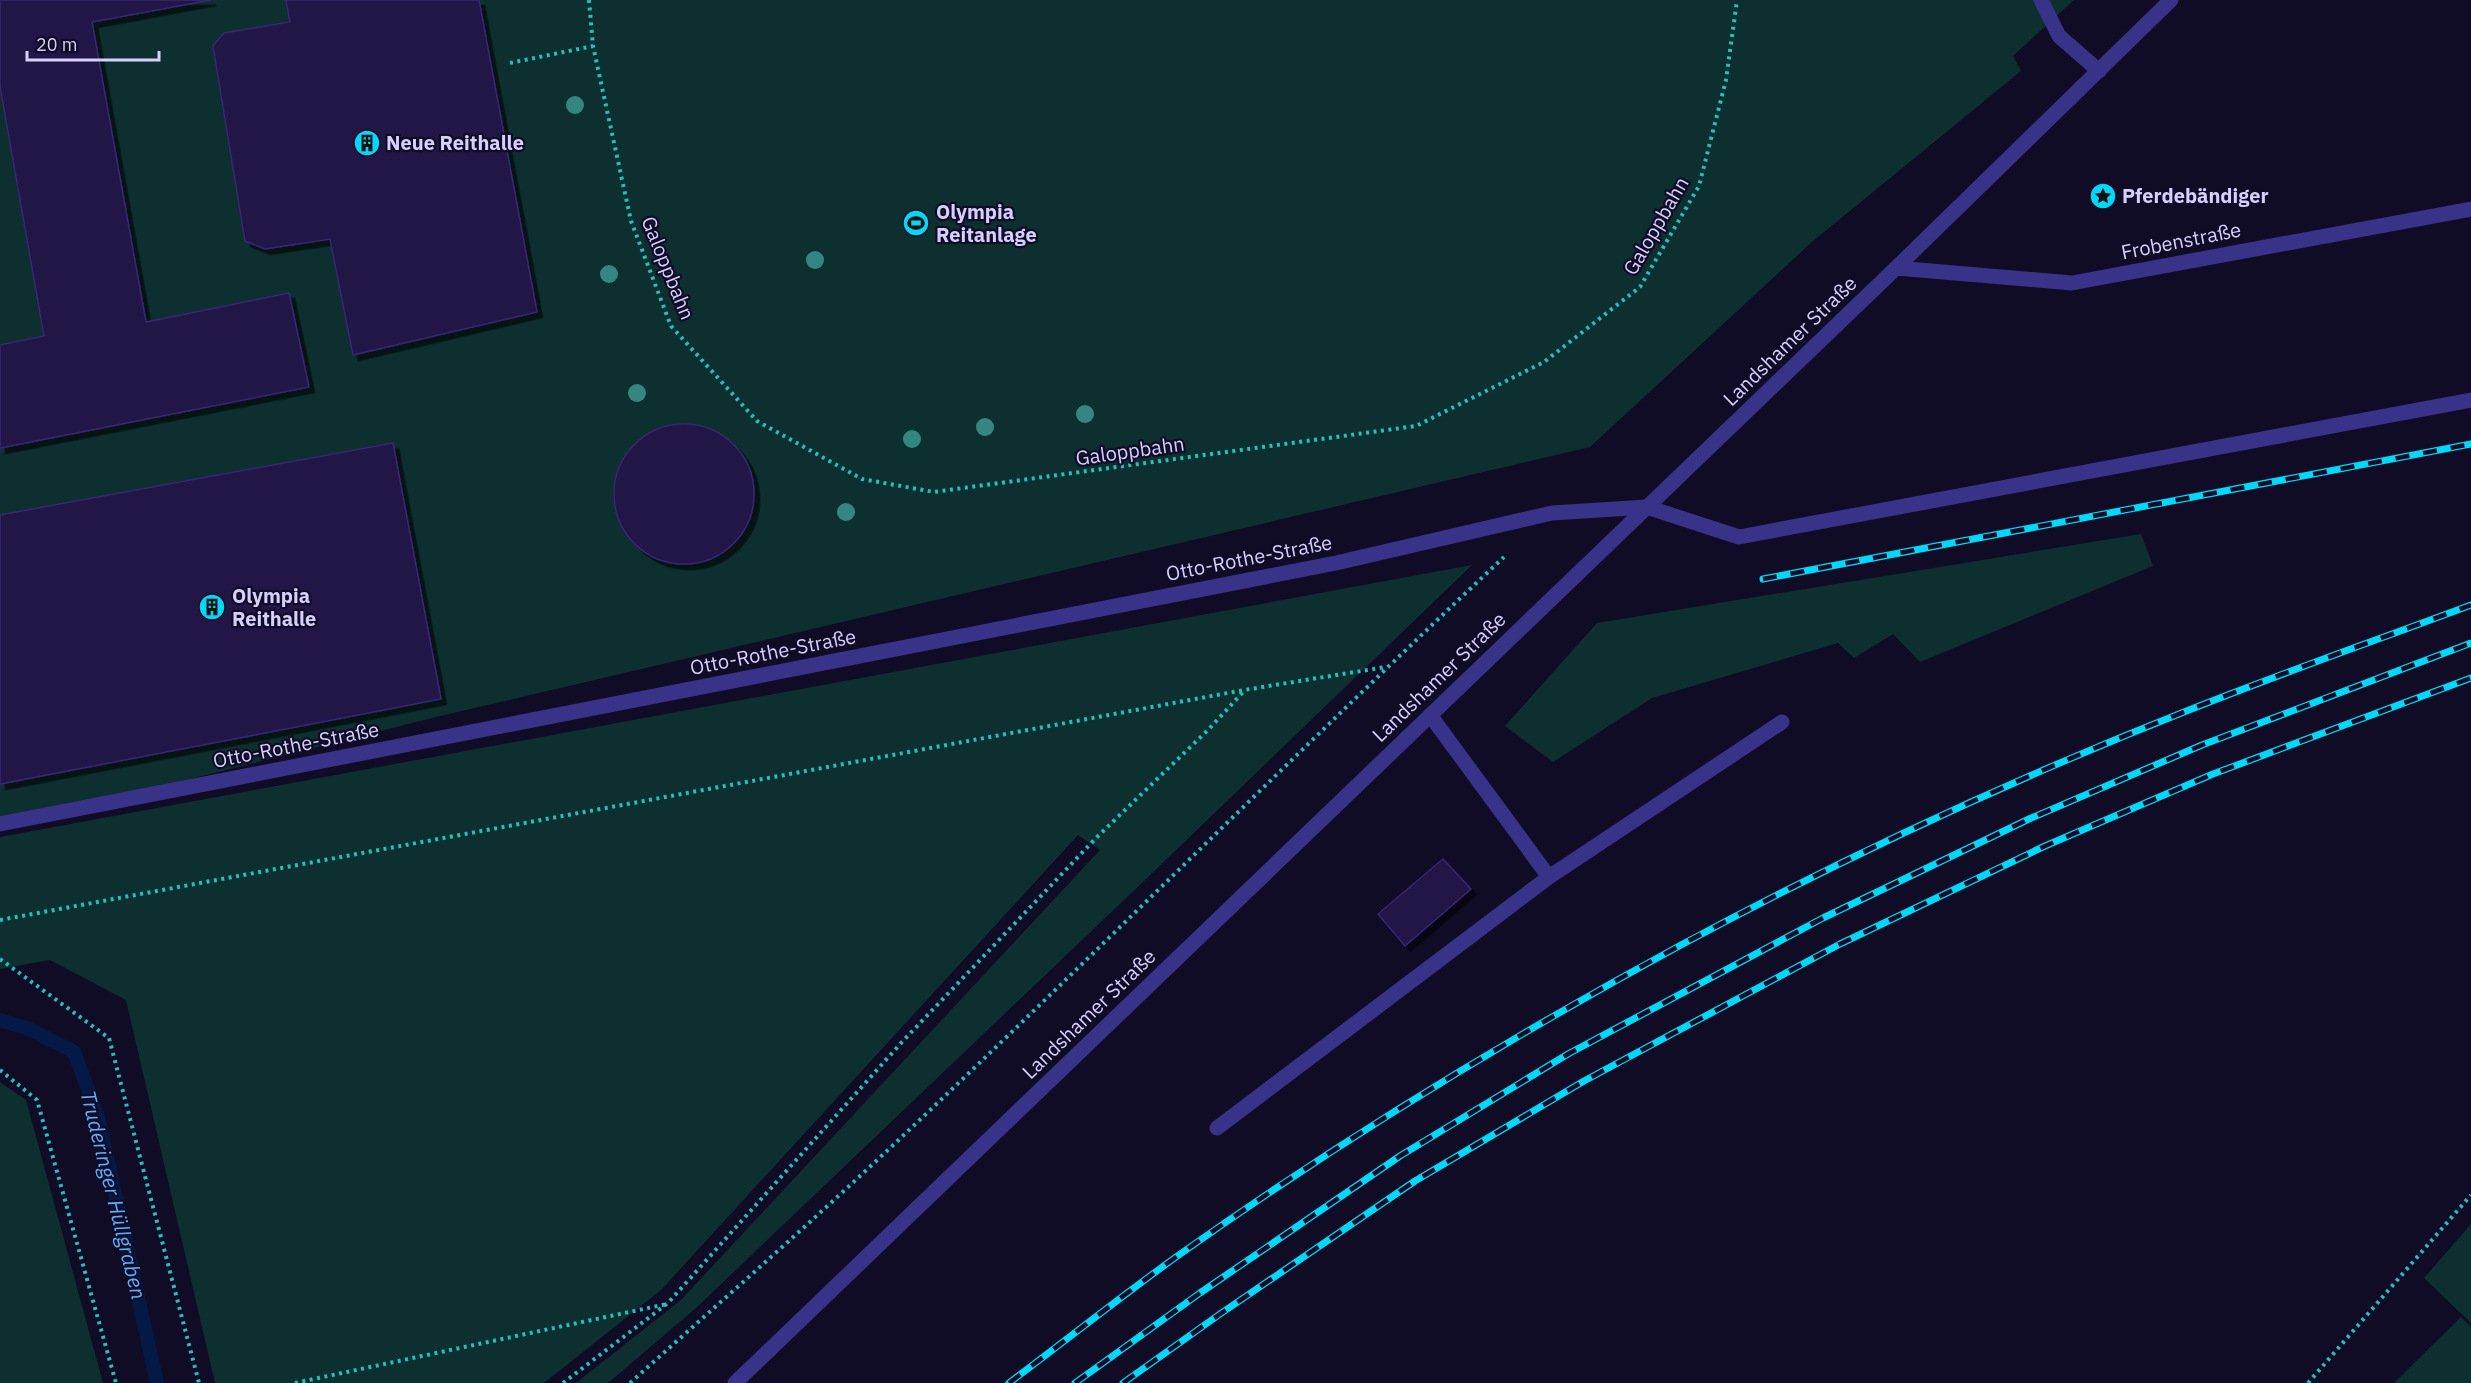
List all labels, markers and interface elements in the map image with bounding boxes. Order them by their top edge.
scale bar [27,24,159,62]
text: 20 m [36,33,78,56]
building icon: Neue Reithalle [352,128,382,158]
place label: Neue Reithalle [386,129,524,156]
street label: Galoppbahn [1617,172,1695,280]
place icon: Pferdebändiger [2088,181,2118,211]
place label: Pferdebändiger [2122,182,2268,209]
place label: Olympia Reitanlage [936,198,1037,248]
sports icon: Olympia Reitanlage [901,208,931,238]
street label: Galoppbahn [635,212,701,324]
street label: Frobenstraße [2119,216,2243,265]
street label: Landshamer Straße [1717,270,1862,412]
street label: Galoppbahn [1074,430,1186,471]
street label: Otto-Rothe-Straße [1164,528,1334,587]
place label: Olympia Reithalle [232,582,316,632]
building icon: Olympia Reithalle [197,592,227,622]
street label: Landshamer Straße [1366,606,1511,748]
street label: Otto-Rothe-Straße [688,622,858,681]
street label: Otto-Rothe-Straße [211,715,381,774]
street label: Landshamer Straße [1016,943,1161,1085]
water label: Truderinger Hüllgraben [74,1087,153,1302]

